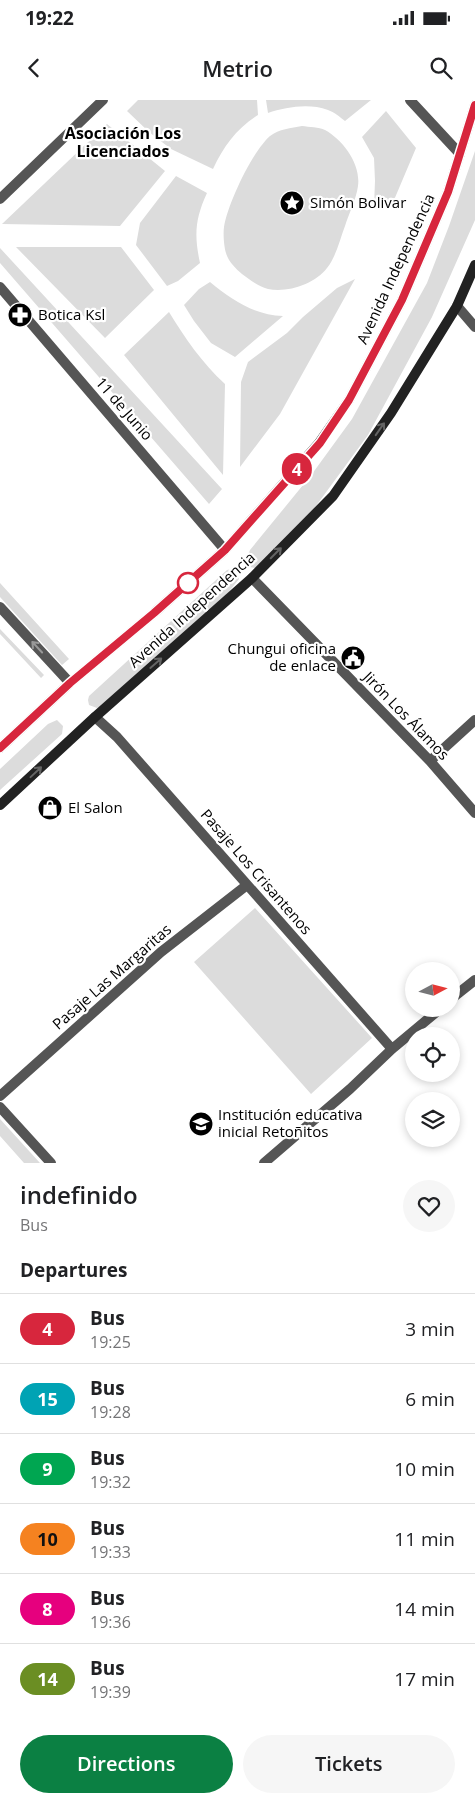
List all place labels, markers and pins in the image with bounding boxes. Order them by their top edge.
place icon: Simón Bolivar [279,190,305,216]
place label: Simón Bolivar [310,192,406,212]
pharmacy icon: Botica Ksl [7,302,33,328]
place label: Botica Ksl [38,304,105,324]
unlabelled marker [177,572,199,594]
place label: Chungui oficina de enlace [228,638,336,675]
public building icon: Chungui oficina de enlace [340,645,366,671]
shop icon: El Salon [37,795,63,821]
place label: El Salon [68,797,123,817]
place label: Institución educativa inicial Retoñitos [218,1104,363,1141]
school or university icon: Institución educativa inicial Retoñitos [188,1111,214,1137]

